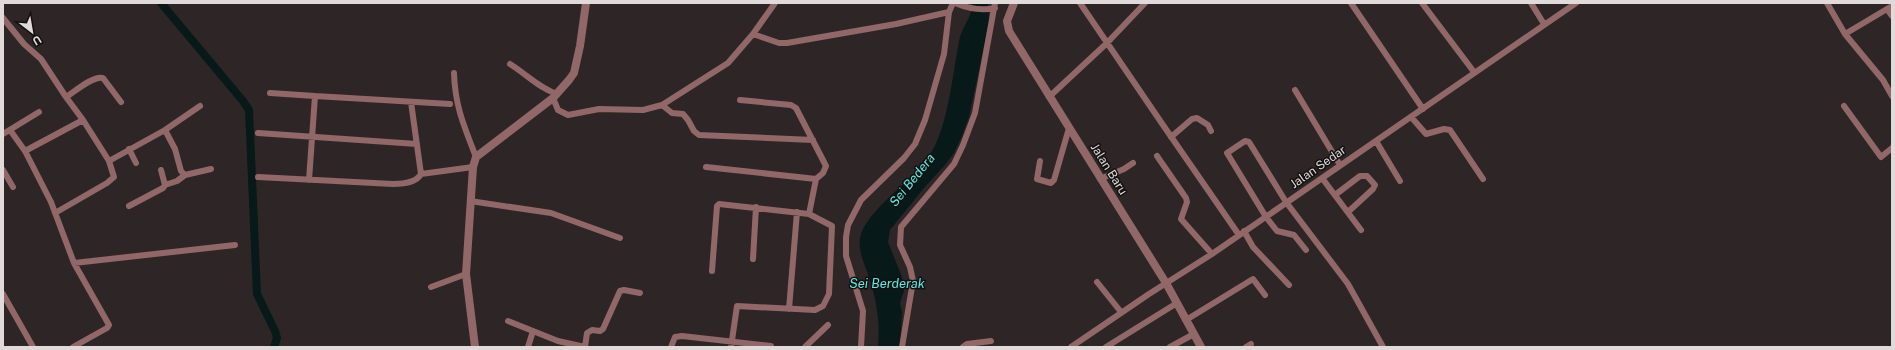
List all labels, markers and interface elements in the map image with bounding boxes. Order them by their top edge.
north arrow [12,12,52,52]
text: U [31,33,44,48]
street label: Jalan Baru [1088,141,1130,197]
street label: Jalan Sedar [1287,143,1349,191]
water label: Sei Bedera [886,151,938,209]
water label: Sei Berderak [849,276,925,291]

